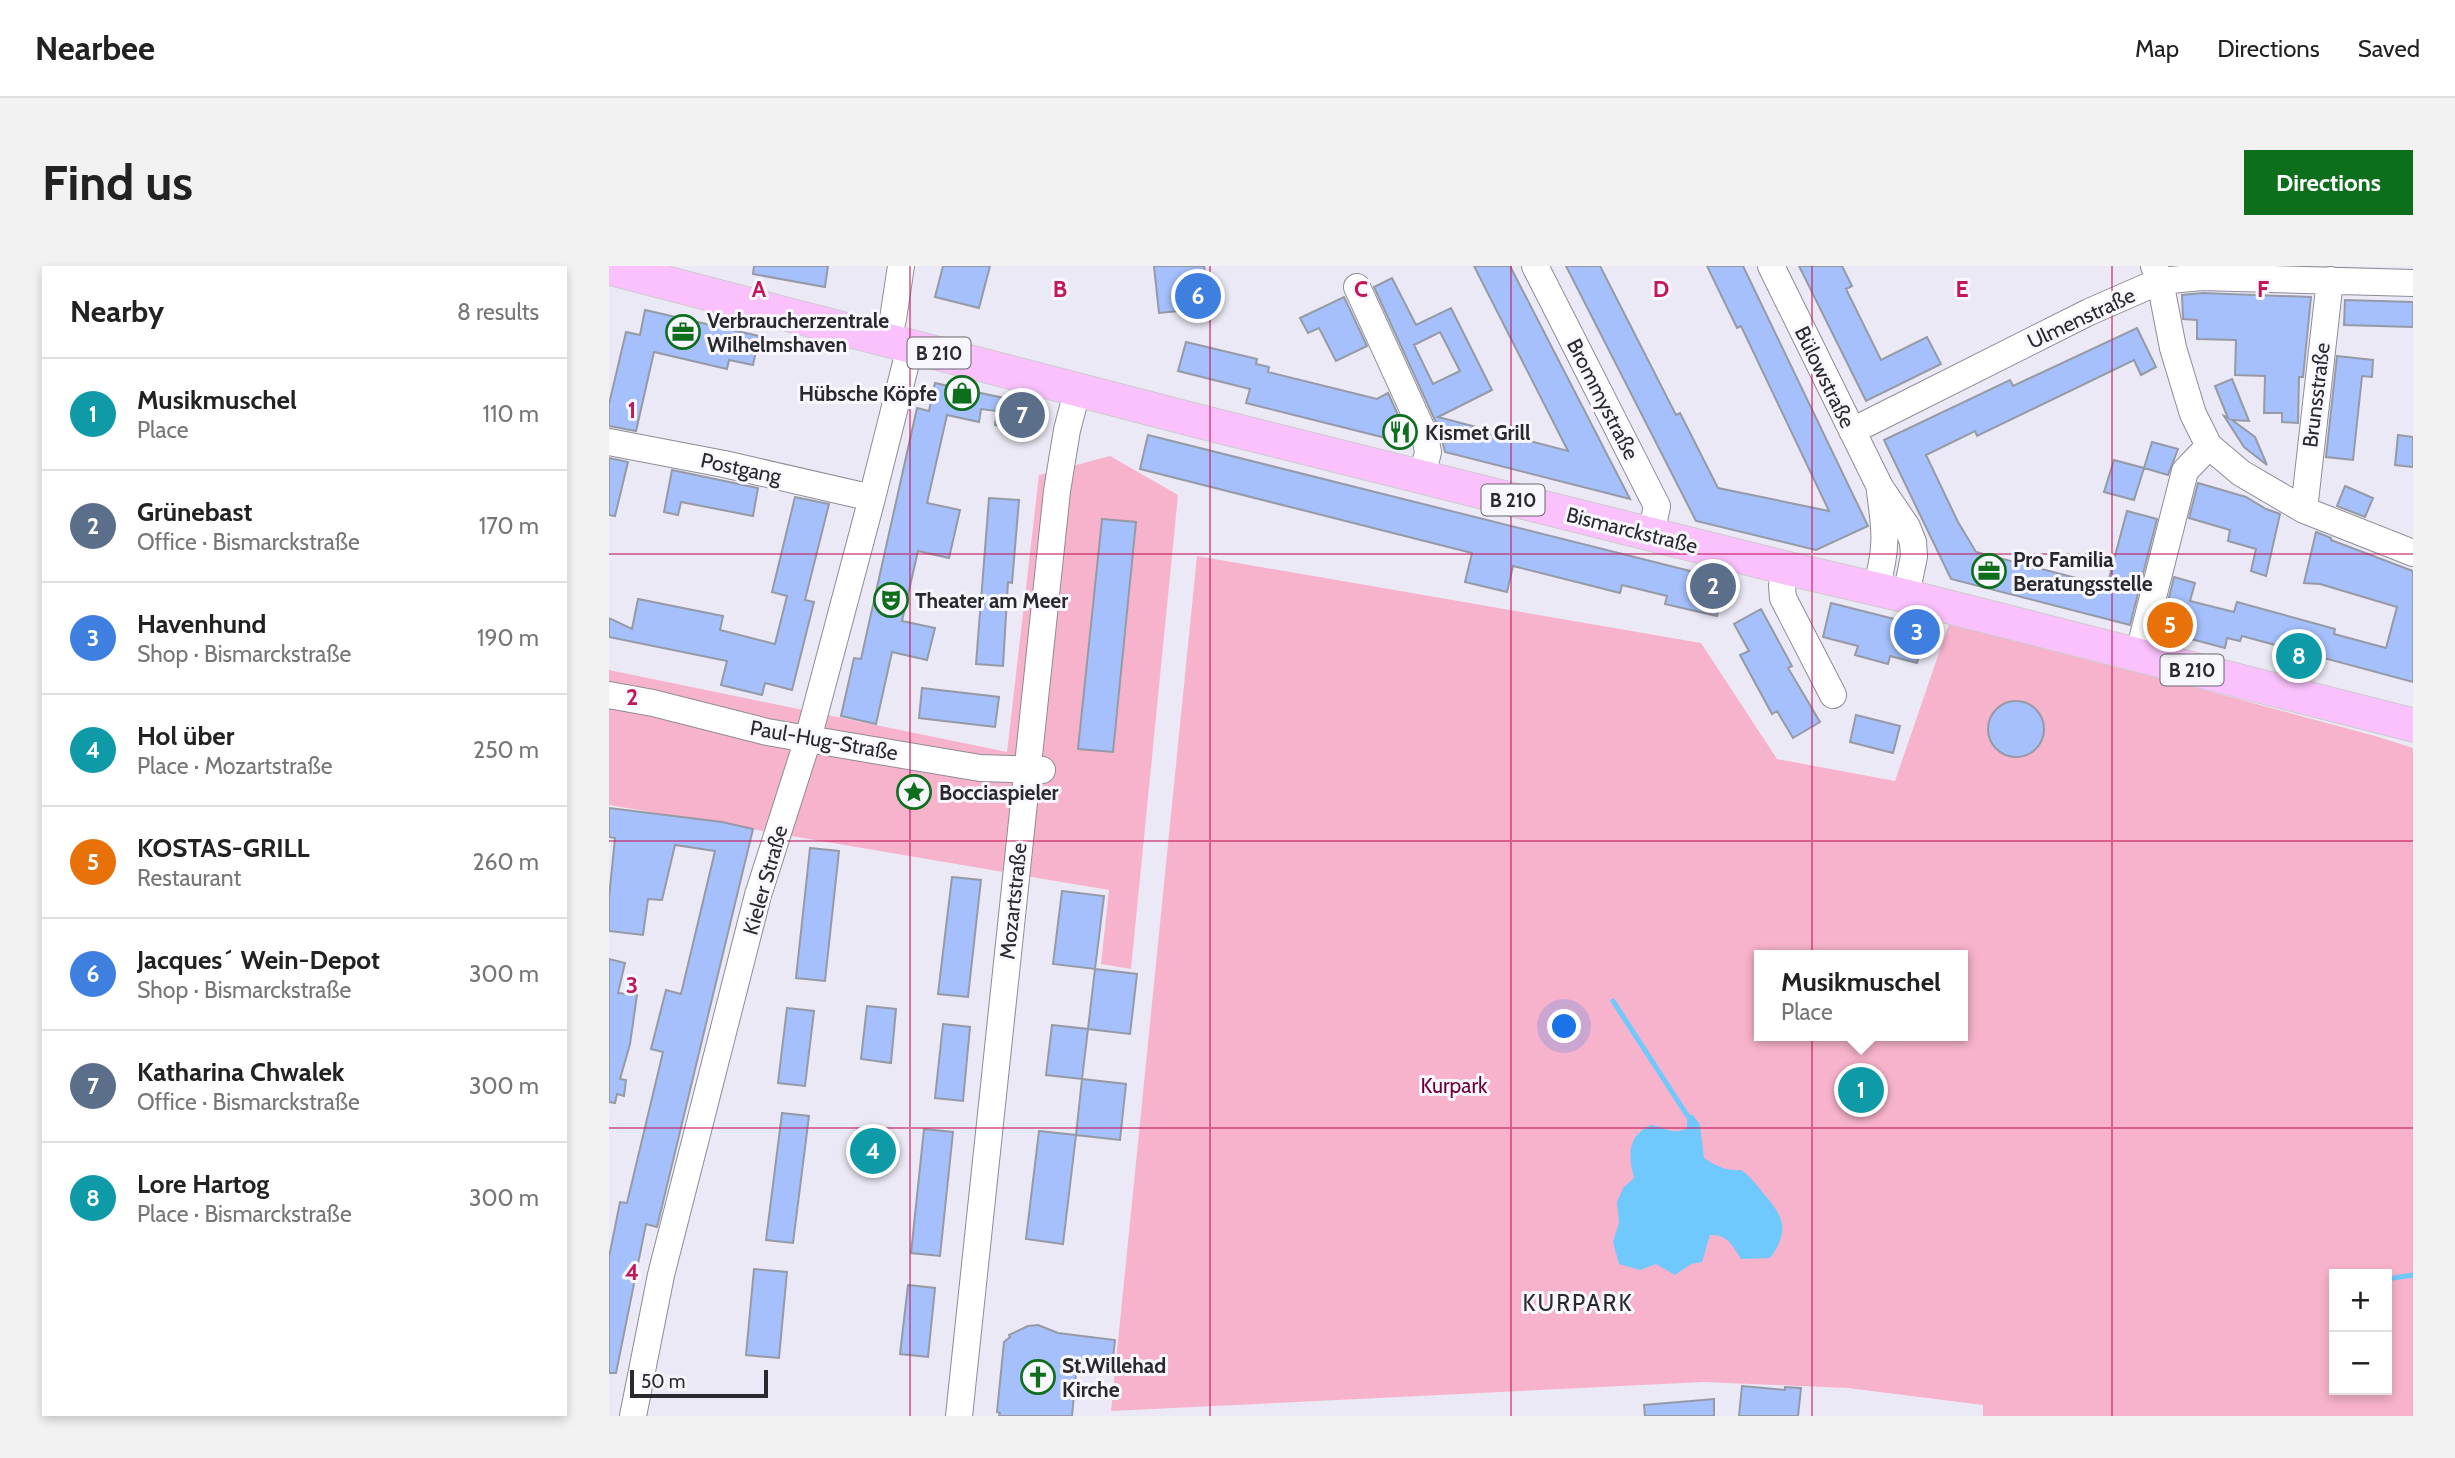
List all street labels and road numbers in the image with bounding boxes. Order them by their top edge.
street label: Ulmenstraße [2023,282,2139,354]
street label: Bülowstraße [1790,322,1860,432]
street label: Brommystraße [1562,334,1644,464]
road number: B 210 [907,338,971,368]
street label: Brunsstraße [2297,341,2335,449]
street label: Postgang [698,447,784,489]
road number: B 210 [1481,484,1545,516]
street label: Bismarckstraße [1564,502,1700,558]
road number: B 210 [2161,654,2223,686]
street label: Paul-Hug-Straße [748,715,900,765]
street label: Kieler Straße [737,822,793,938]
street label: Mozartstraße [994,841,1032,960]

